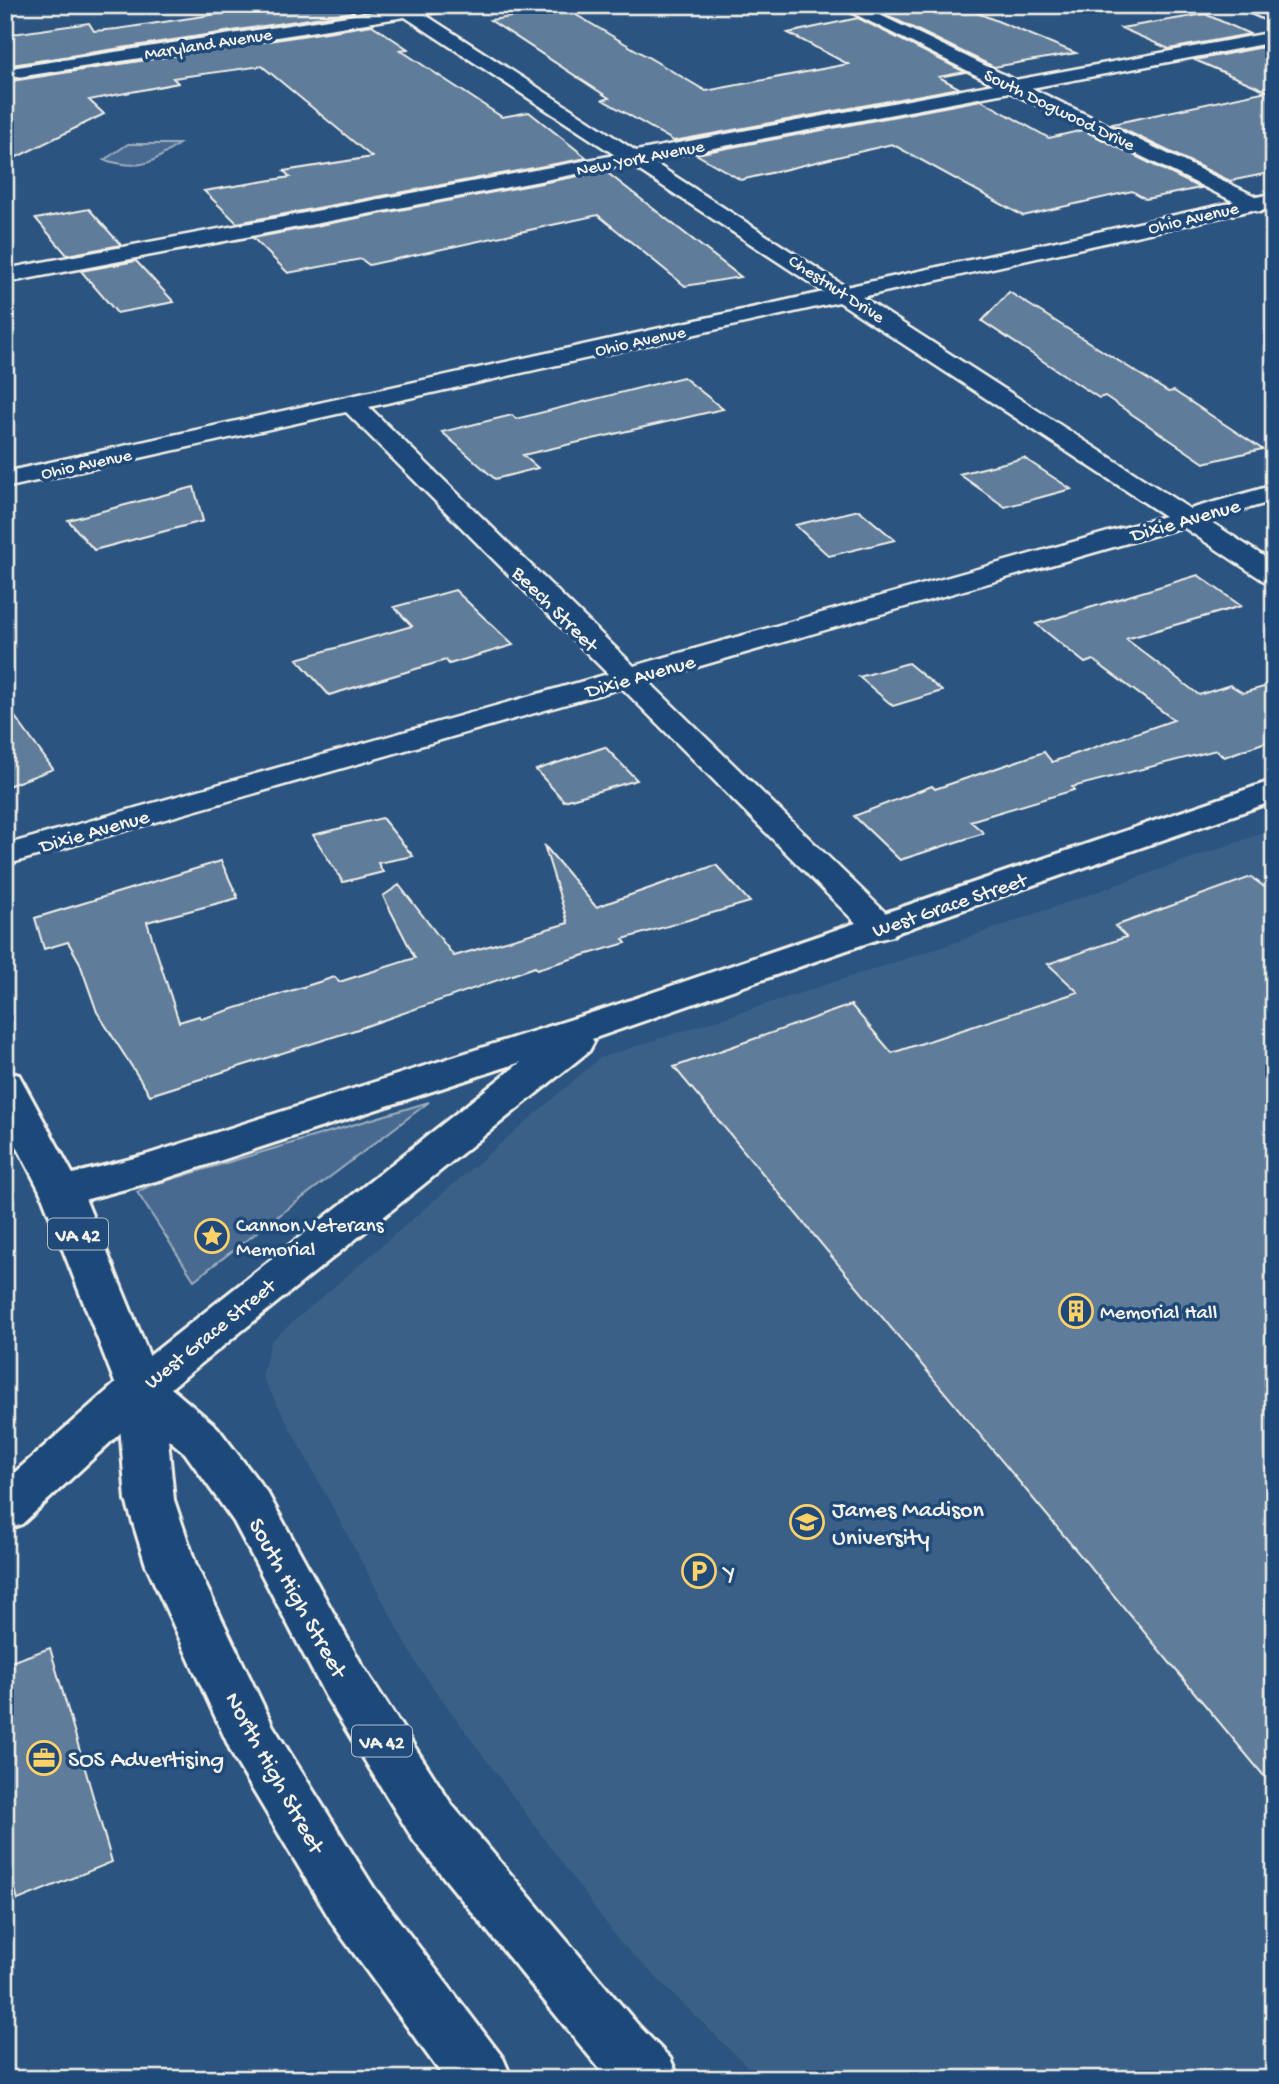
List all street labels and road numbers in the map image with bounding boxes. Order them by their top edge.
street label: Maryland Avenue [143,25,275,66]
street label: South Dogwood Drive [980,66,1138,157]
street label: New York Avenue [575,137,707,182]
street label: Ohio Avenue [1146,199,1242,240]
street label: Chestnut Drive [784,251,888,329]
street label: Ohio Avenue [593,322,688,362]
street label: Ohio Avenue [39,445,134,485]
street label: Dixie Avenue [1126,494,1245,550]
street label: Beech Street [504,561,604,661]
street label: Dixie Avenue [581,650,700,706]
street label: Dixie Avenue [35,805,154,861]
street label: West Grace Street [870,868,1033,945]
road number: VA 42 [48,1218,108,1250]
street label: West Grace Street [141,1274,284,1396]
street label: South High Street [240,1514,353,1686]
street label: North High Street [217,1688,330,1861]
road number: VA 42 [352,1726,412,1756]

